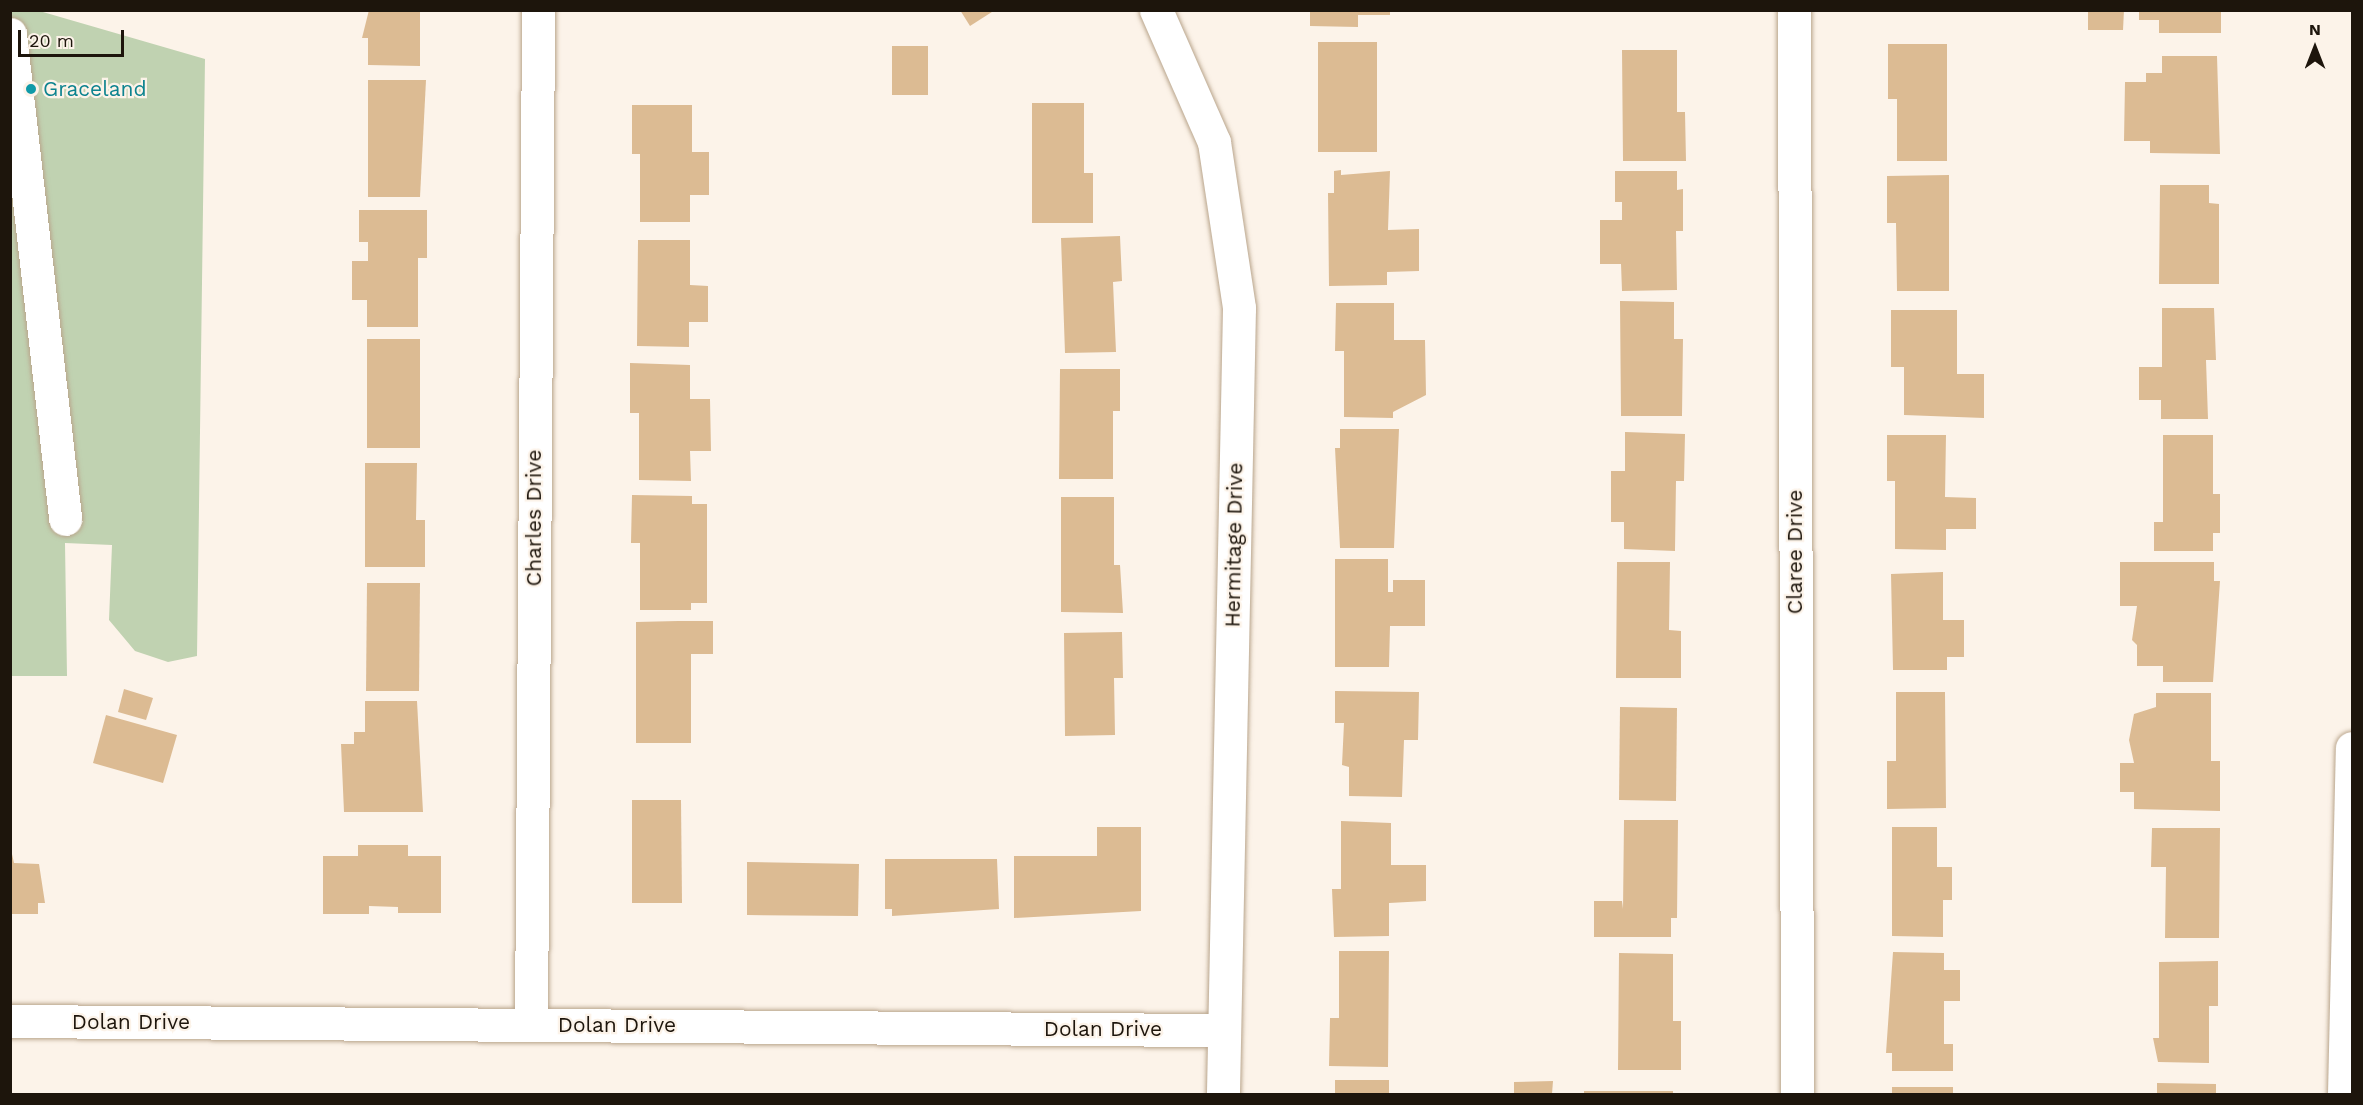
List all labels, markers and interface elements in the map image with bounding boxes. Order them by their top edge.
scale bar [21,18,128,56]
north arrow [2285,18,2345,78]
text: N [2309,20,2321,39]
text: 20 m [29,30,74,51]
place label: Graceland [43,76,147,102]
marker: Graceland [24,82,38,96]
street label: Charles Drive [521,450,547,586]
street label: Hermitage Drive [1220,462,1248,628]
street label: Claree Drive [1782,490,1808,614]
street label: Dolan Drive [72,1009,190,1035]
street label: Dolan Drive [558,1012,676,1038]
street label: Dolan Drive [1044,1016,1162,1042]

